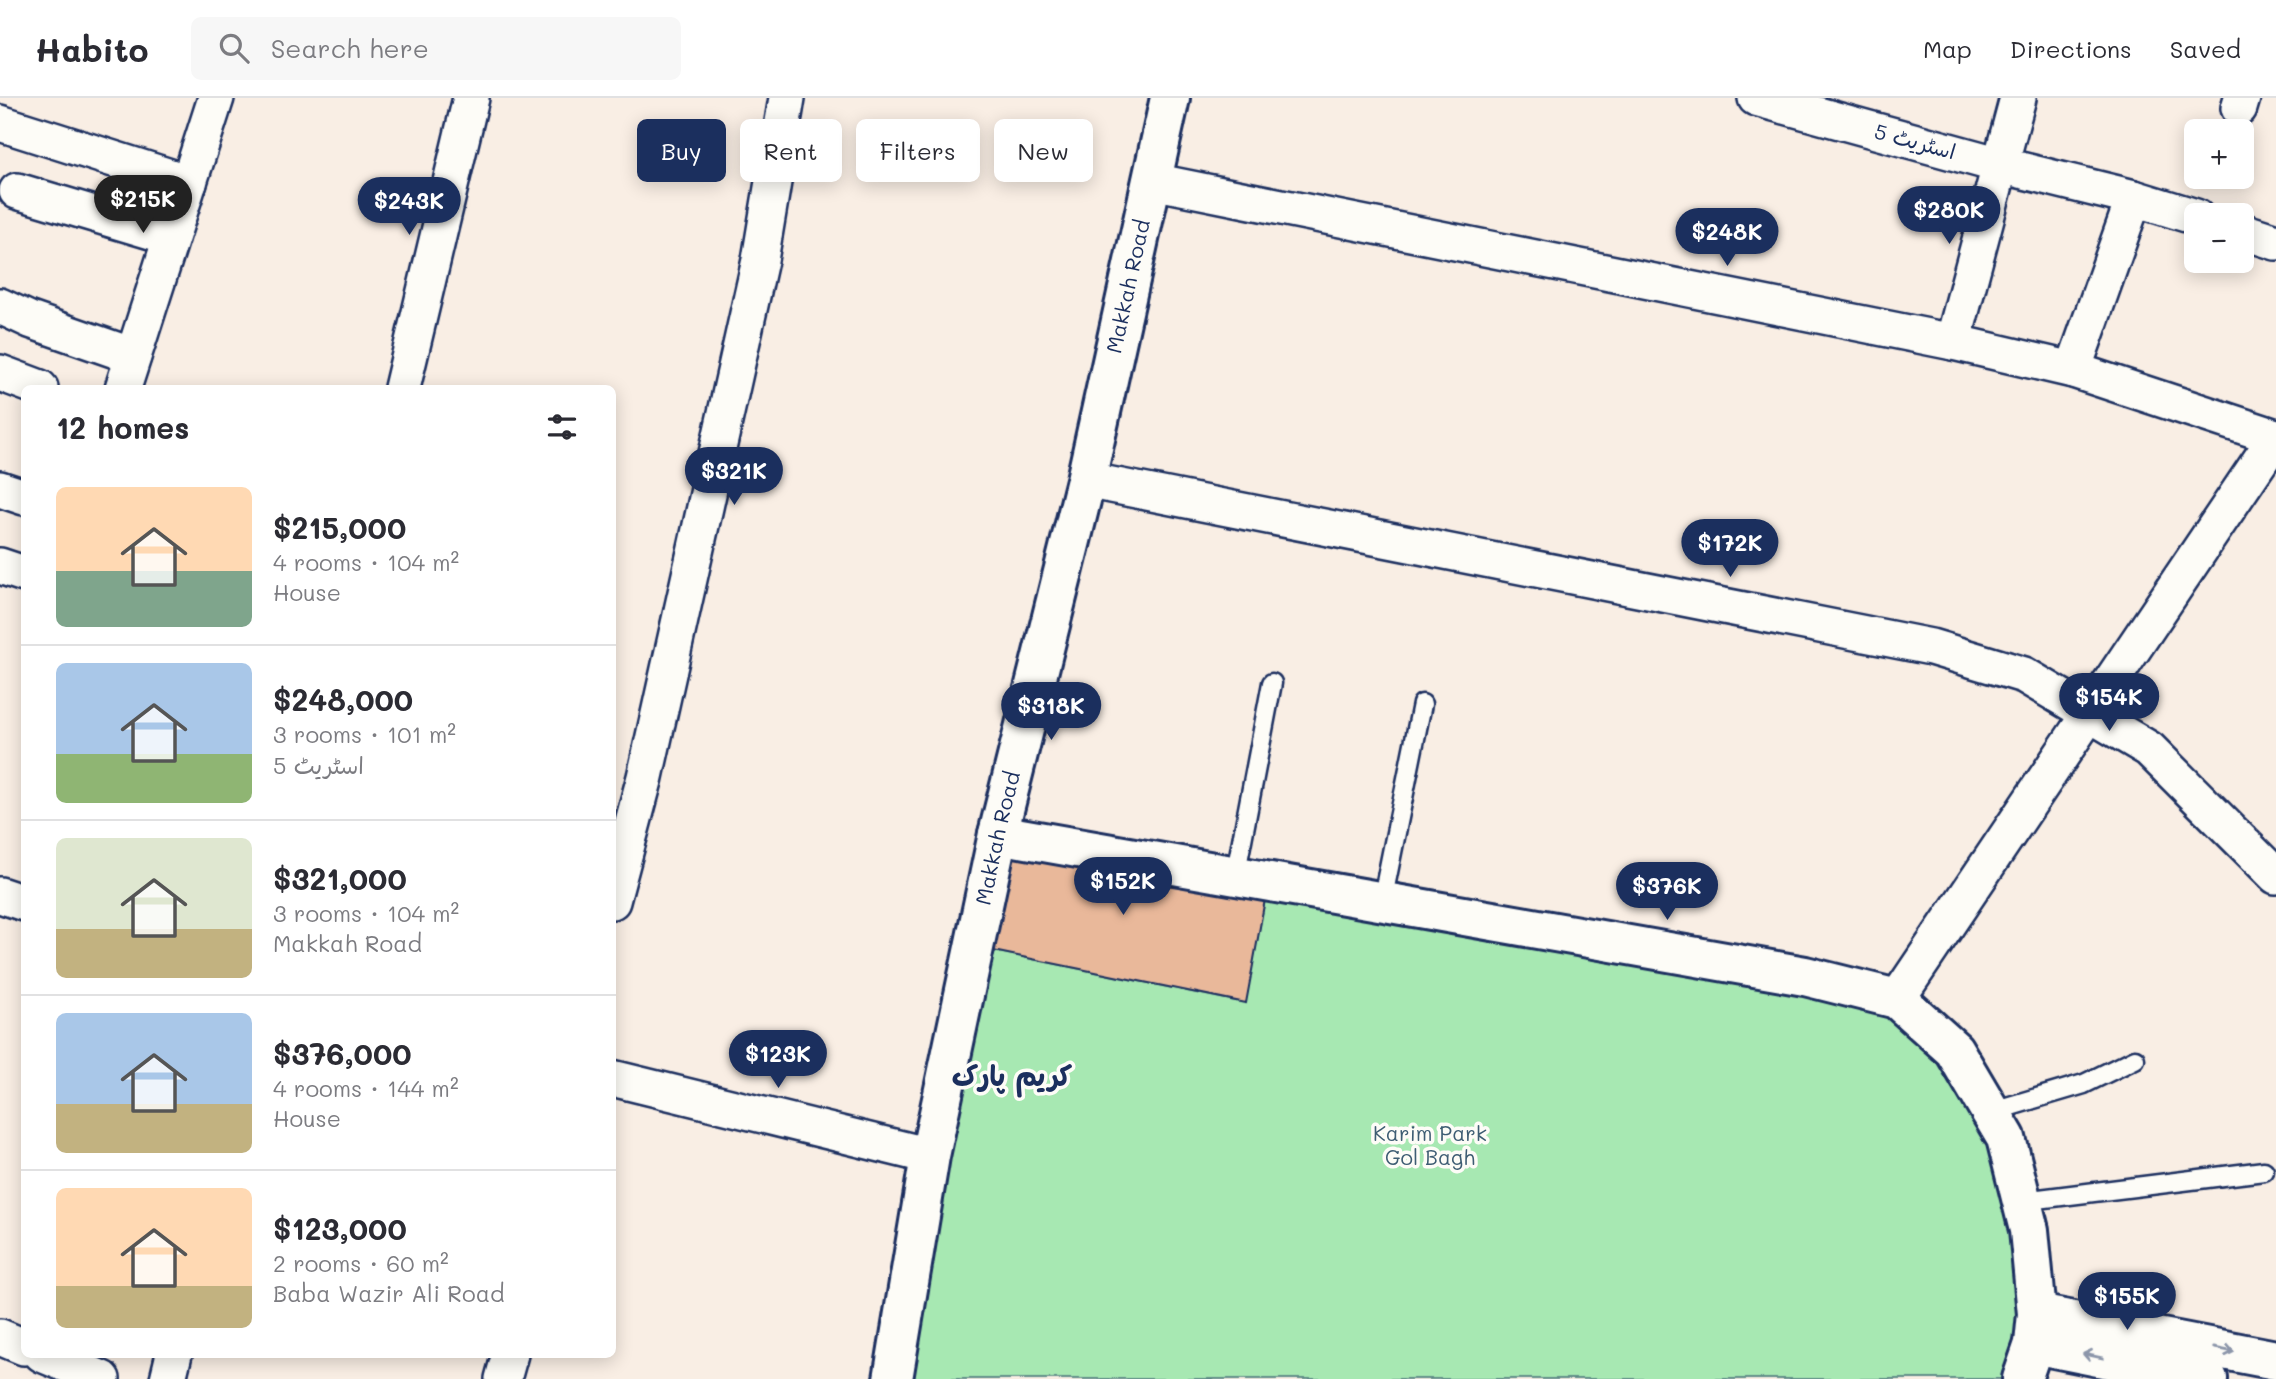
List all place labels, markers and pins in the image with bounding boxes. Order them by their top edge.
pin: $215K [94,176,192,235]
pin: $243K [360,178,458,237]
pin: $280K [1900,186,1998,246]
pin: $248K [1678,208,1776,268]
pin: $321K [685,448,783,507]
pin: $172K [1681,519,1779,579]
pin: $154K [2060,674,2158,733]
pin: $318K [1002,682,1100,742]
pin: $152K [1074,858,1172,917]
pin: $376K [1618,862,1716,922]
pin: $123K [729,1030,827,1090]
pin: $155K [2078,1272,2176,1332]

